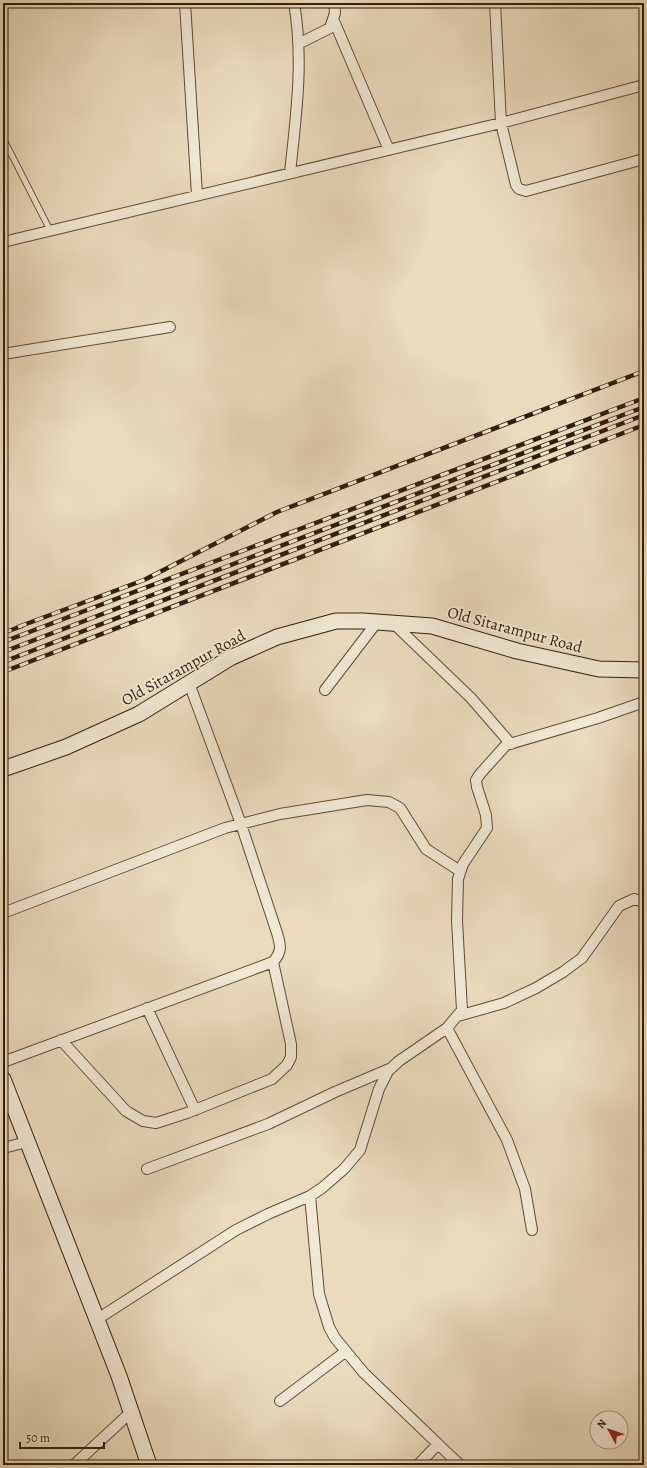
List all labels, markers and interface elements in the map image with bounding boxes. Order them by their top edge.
street label: Old Sitarampur Road [445,601,585,659]
street label: Old Sitarampur Road [117,624,250,711]
north arrow [589,1410,629,1450]
text: N [593,1416,610,1432]
scale bar [20,1424,104,1450]
text: 50 m [26,1430,50,1446]

